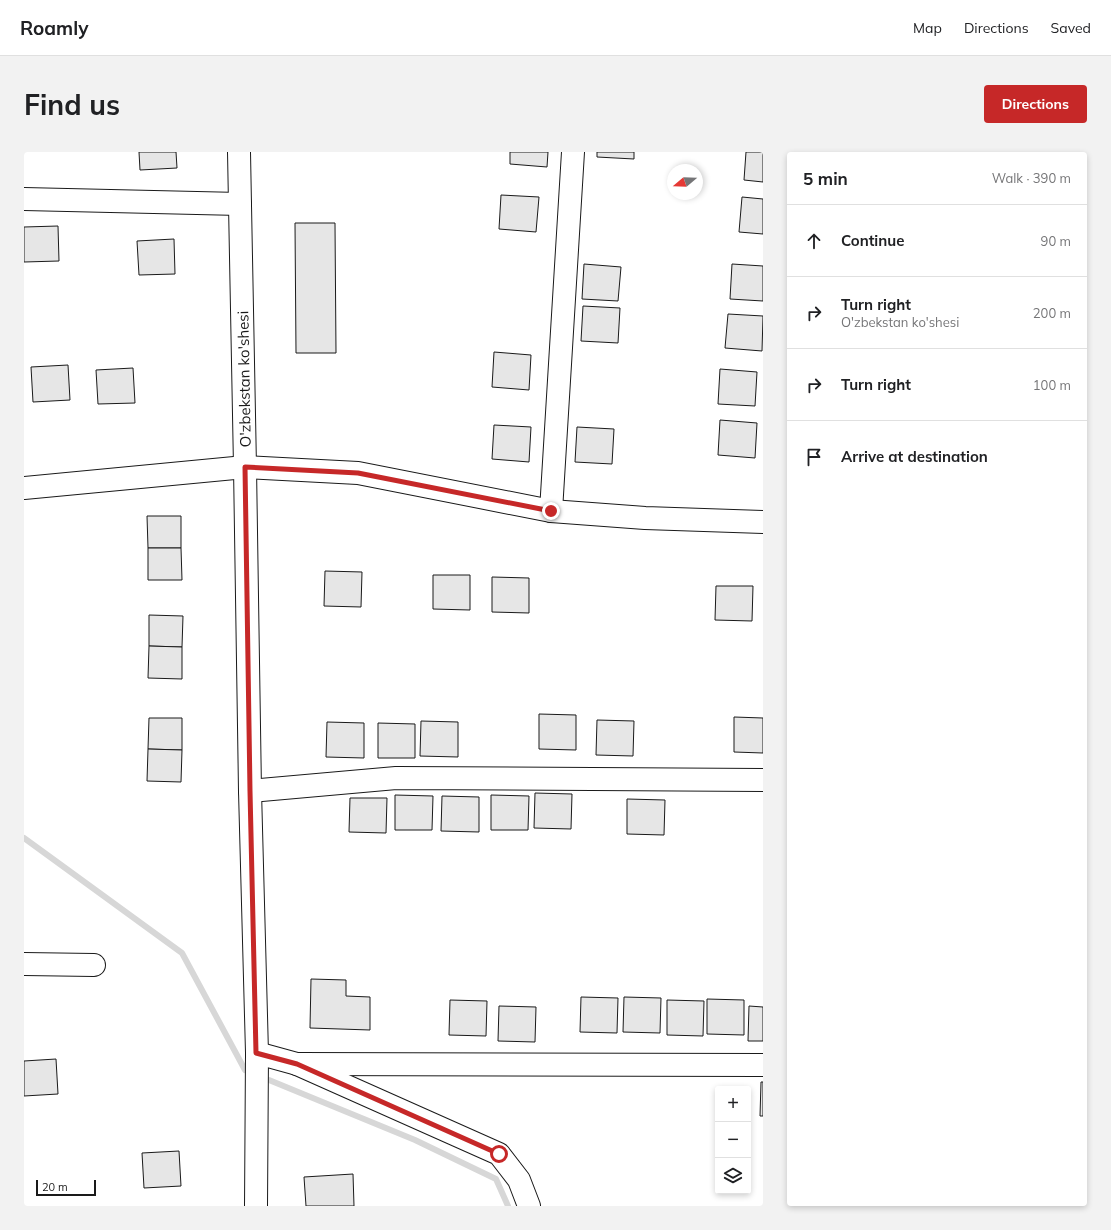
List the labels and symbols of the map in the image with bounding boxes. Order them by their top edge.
north arrow [667,164,703,200]
street label: O'zbekstan ko'shesi [233,311,255,447]
route end [542,502,560,520]
route start [490,1145,508,1163]
scale bar [36,1178,96,1197]

